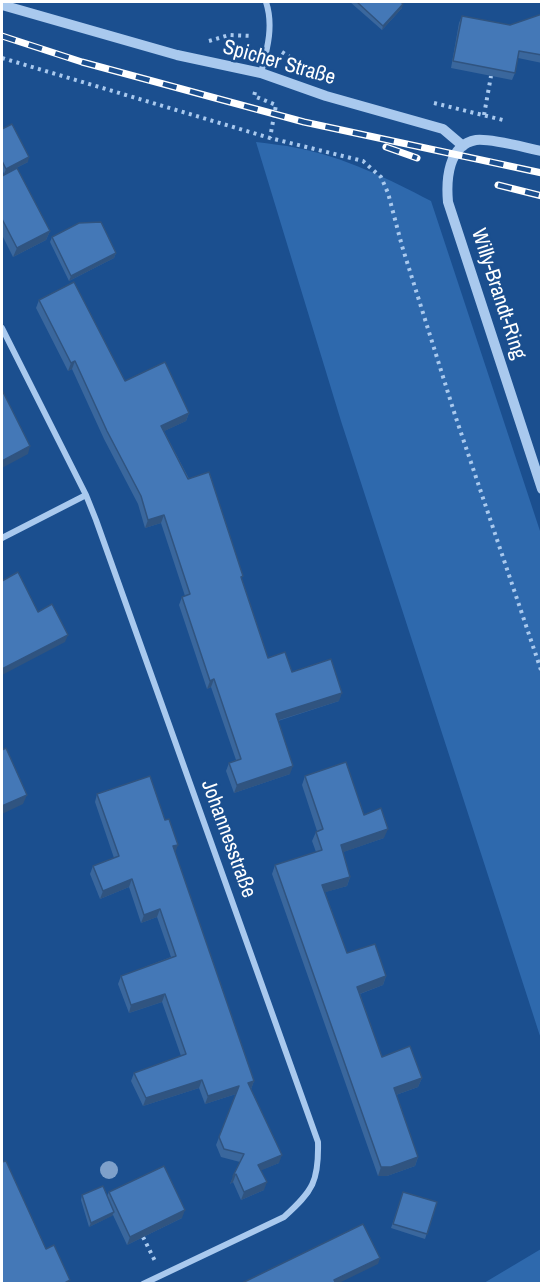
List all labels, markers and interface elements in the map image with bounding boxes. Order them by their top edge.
street label: Spicher Straße [220,35,338,91]
street label: Willy-Brandt-Ring [465,225,531,363]
street label: Johannesstraße [195,777,261,901]

